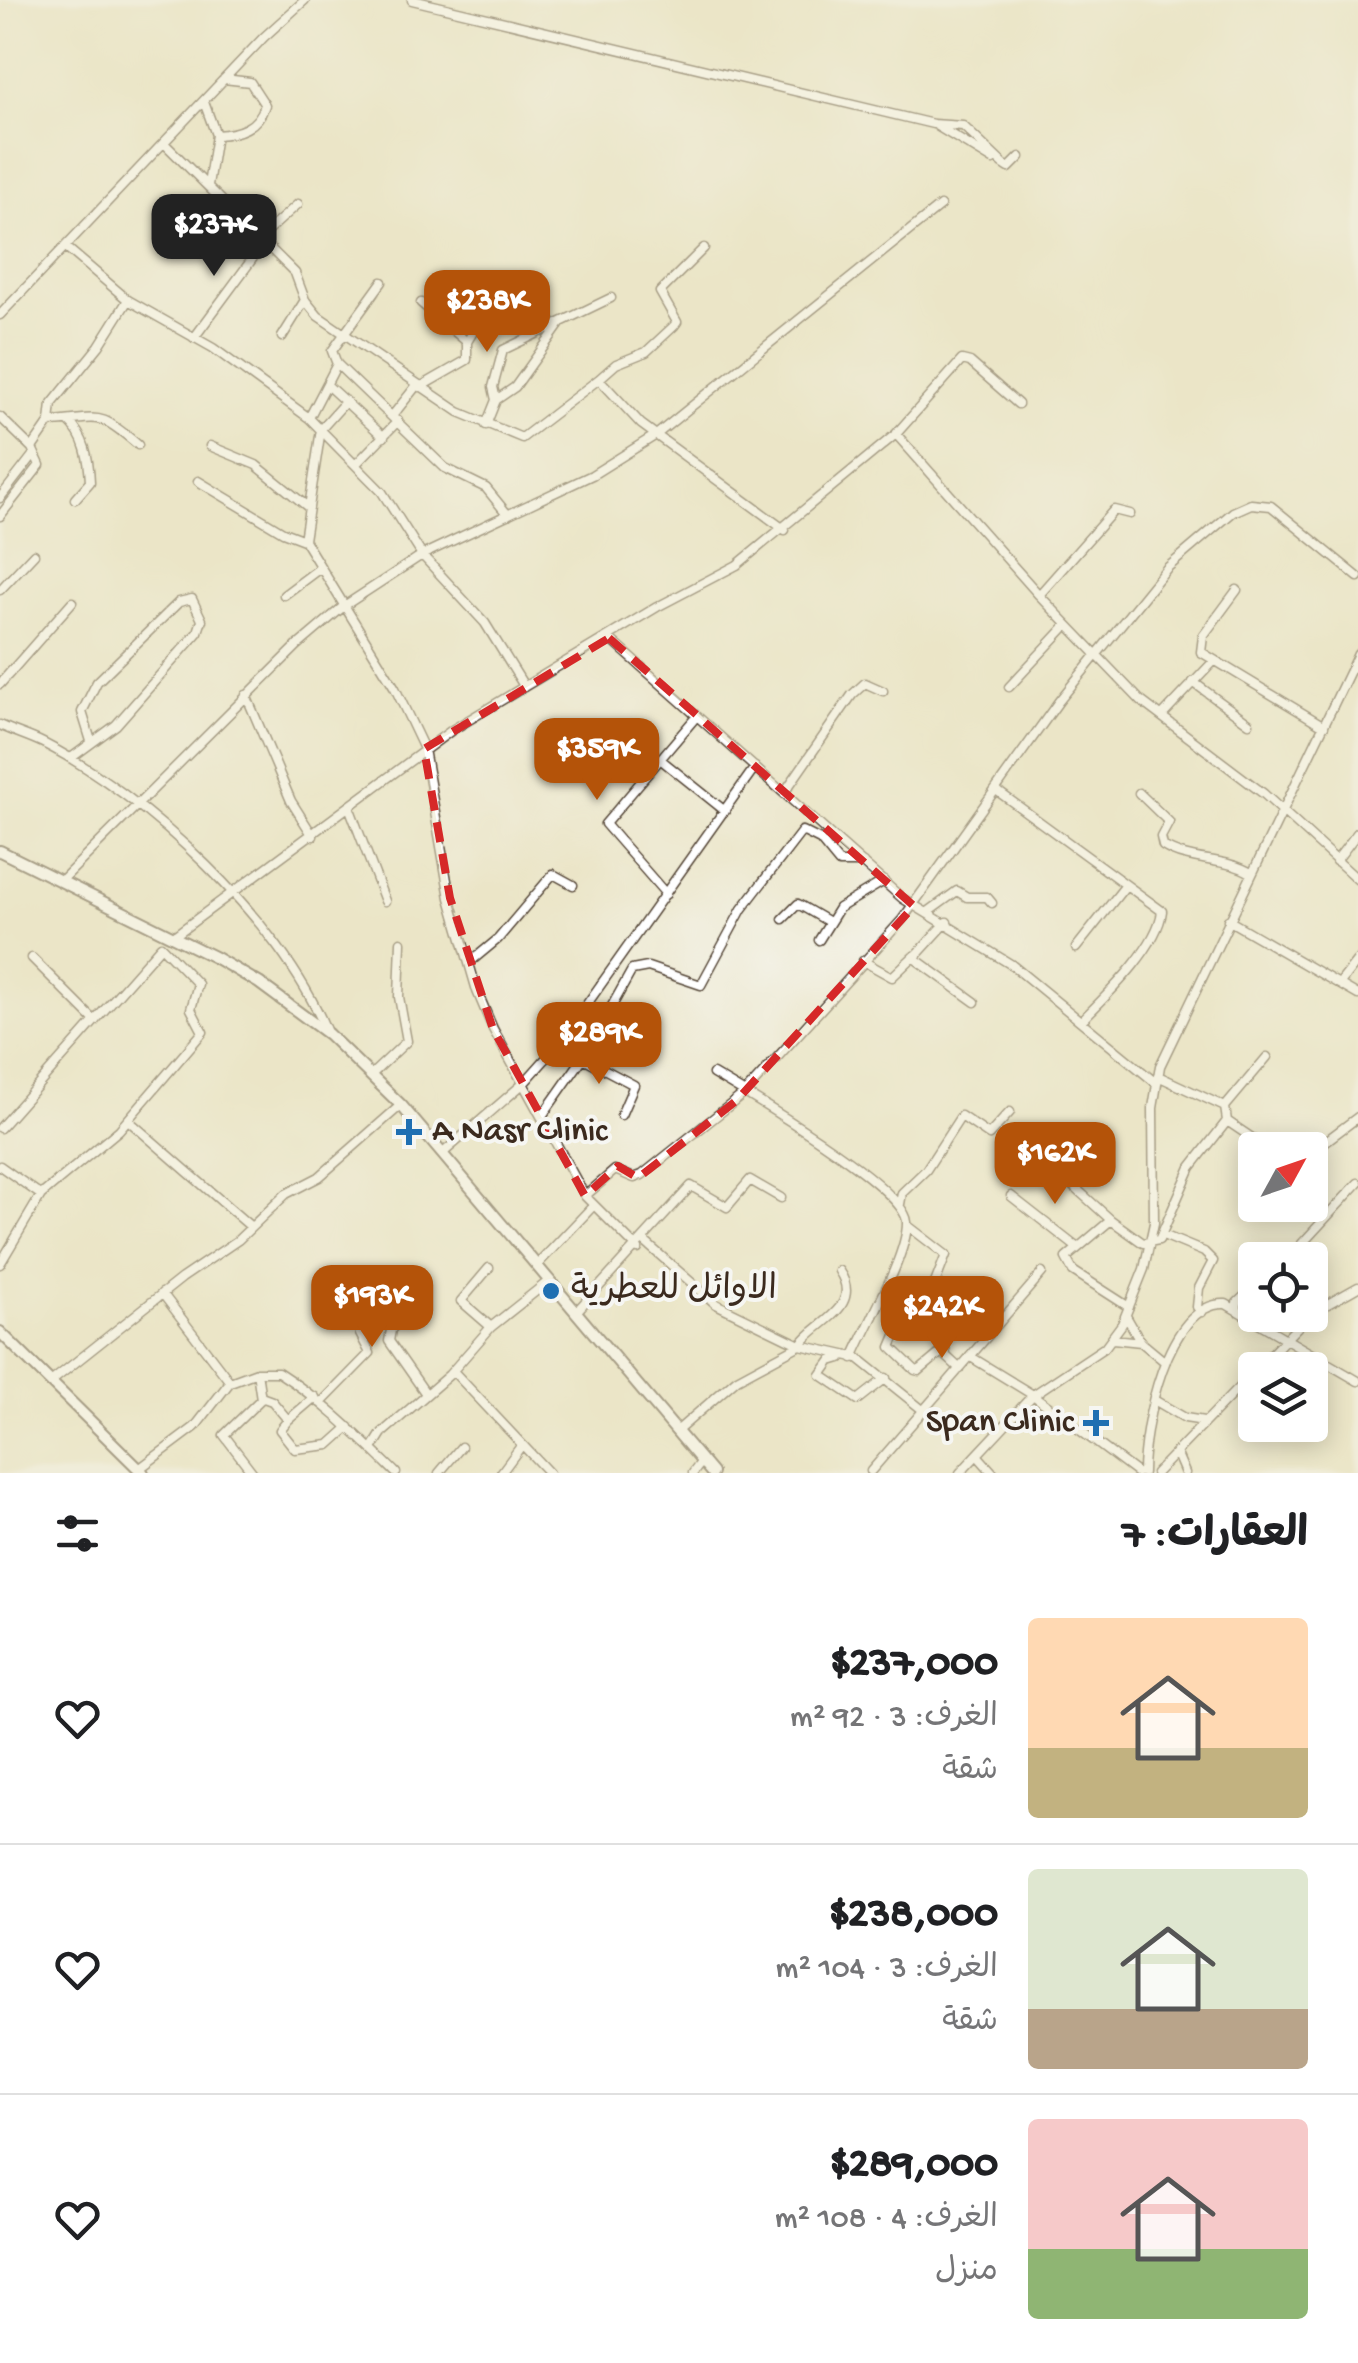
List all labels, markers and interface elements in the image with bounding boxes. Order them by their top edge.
pin: $237K [144,194,284,279]
text: $237K [174,207,254,245]
pin: $238K [417,270,557,355]
text: $238K [446,283,528,321]
pin: $359K [527,718,667,803]
text: $359K [556,731,638,769]
pin: $289K [529,1002,669,1087]
text: $289K [558,1015,640,1053]
place label: A Nasr Clinic [432,1112,608,1153]
marker: A Nasr Clinic [396,1119,422,1145]
pin: $162K [985,1122,1125,1207]
north arrow [1238,1132,1328,1222]
map controls [1238,1132,1328,1442]
text: $162K [1017,1135,1093,1173]
button: locate [1238,1242,1328,1332]
pin: $193K [302,1265,442,1350]
place label: الاوائل للعطرية [571,1271,777,1312]
pin: $242K [872,1276,1012,1361]
text: $193K [333,1278,411,1316]
marker: الاوائل للعطرية [540,1280,562,1302]
text: $242K [903,1289,981,1327]
button: layers [1238,1352,1328,1442]
place label: Span Clinic [926,1403,1075,1444]
marker: Span Clinic [1083,1410,1109,1436]
icon: filters [50,1506,105,1561]
text: العقارات: 7 [1122,1513,1308,1562]
text: $237,000 [830,1641,998,1690]
icon: home [1108,1658,1228,1778]
icon: heart [50,1691,105,1746]
text: الغرف: 3 · 92 m² [790,1700,998,1738]
text: شقة [942,1753,998,1791]
text: $238,000 [829,1892,998,1941]
icon: home [1108,1909,1228,2029]
icon: heart [50,1942,105,1997]
text: الغرف: 3 · 104 m² [776,1951,998,1989]
text: شقة [942,2004,998,2042]
text: $289,000 [830,2142,998,2191]
icon: home [1108,2159,1228,2279]
icon: heart [50,2192,105,2247]
text: الغرف: 4 · 108 m² [775,2201,998,2239]
text: منزل [935,2254,998,2292]

